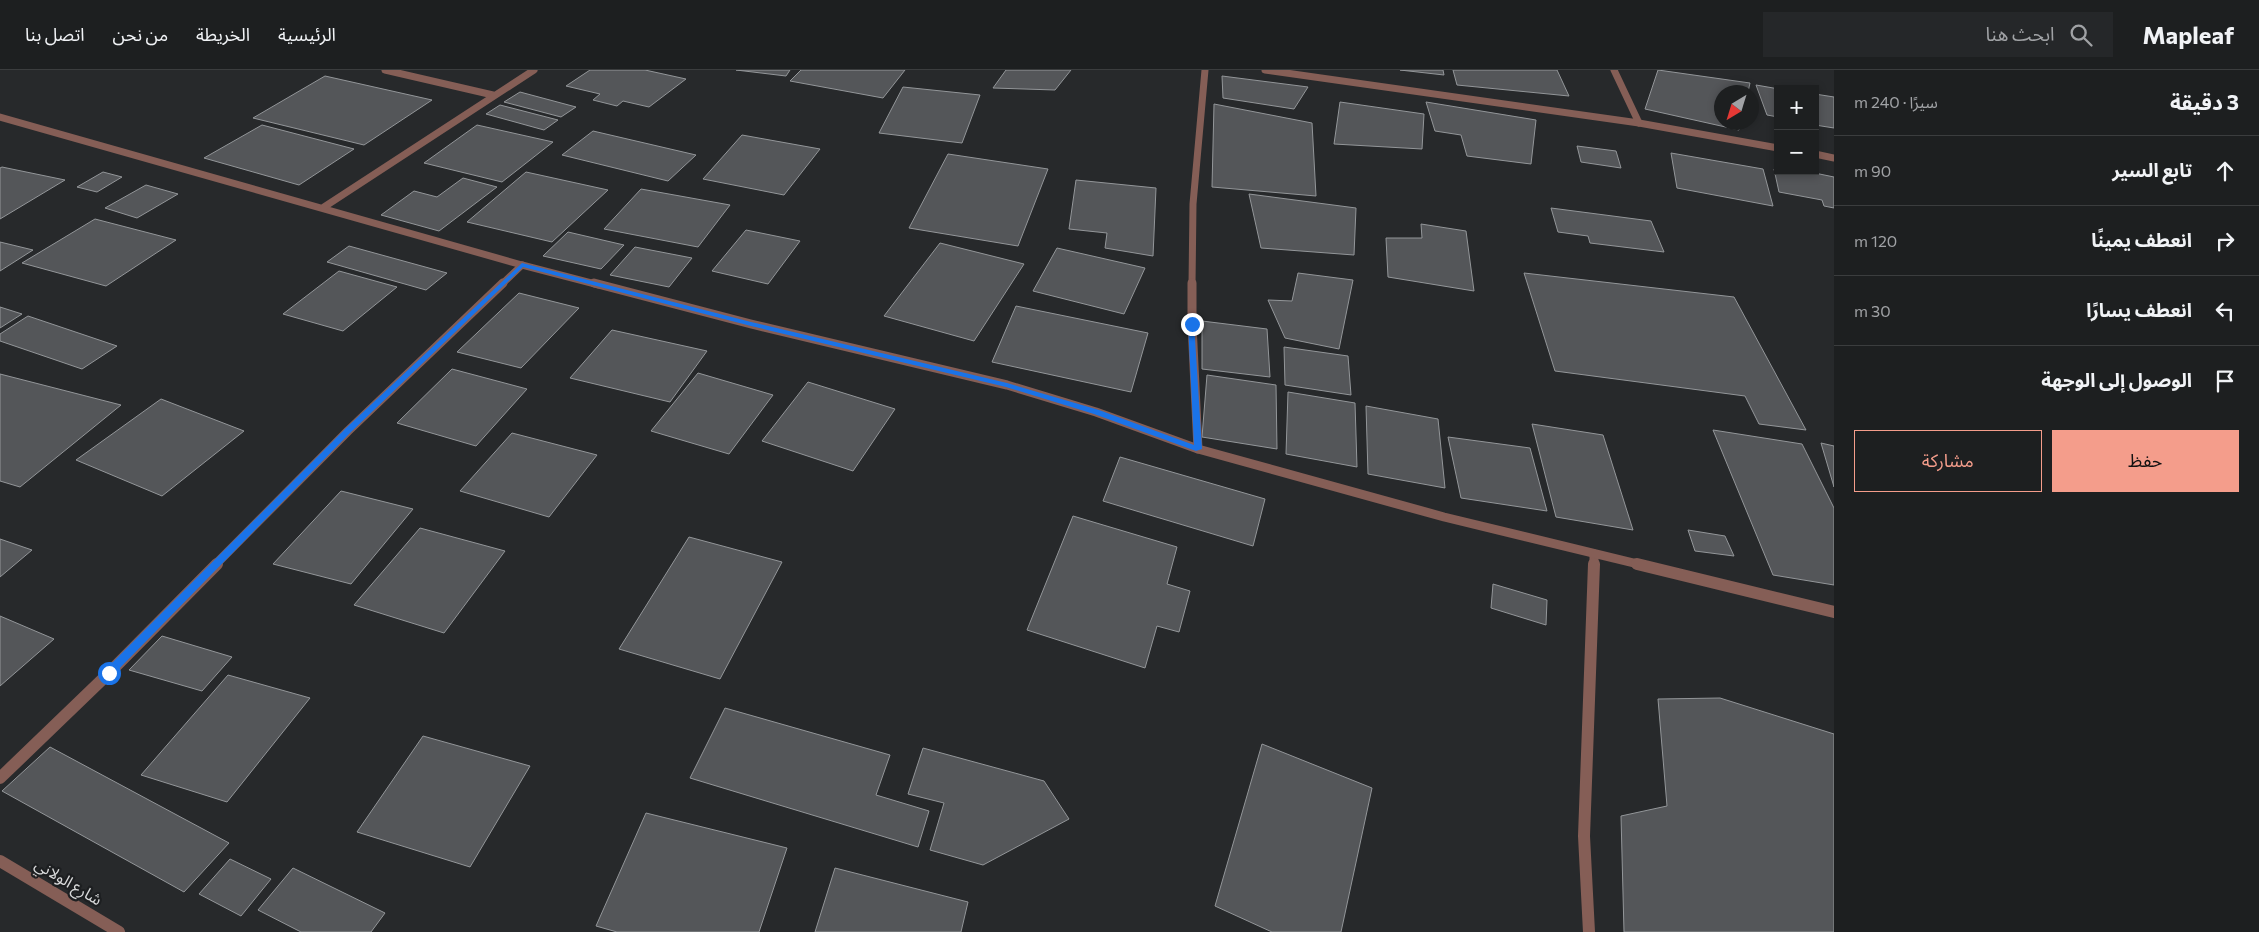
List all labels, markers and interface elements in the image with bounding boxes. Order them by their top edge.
search box [1763,12,2113,57]
text: Mapleaf [2143,20,2234,49]
icon: search [2067,21,2095,49]
text: ابحث هنا [1986,22,2055,45]
text: اتصل بنا [25,23,85,45]
text: من نحن [113,23,168,45]
text: الخريطة [196,23,250,45]
text: الرئيسية [278,23,336,45]
north arrow [1714,85,1759,130]
map controls [1774,85,1819,175]
button: + [1774,85,1819,130]
text: 3 دقيقة [2170,89,2239,114]
text: سيرًا · 240 m [1854,92,1938,111]
button: − [1774,130,1819,175]
icon: ahead [2211,157,2239,185]
text: تابع السير [2112,158,2192,181]
text: 90 m [1854,161,1891,180]
icon: right [2211,227,2239,255]
text: انعطف يمينًا [2091,228,2192,251]
text: 120 m [1854,231,1897,250]
icon: left [2211,297,2239,325]
text: انعطف يسارًا [2086,298,2192,321]
text: 30 m [1854,301,1891,320]
route end [1181,313,1204,336]
icon: arrive [2211,367,2239,395]
text: الوصول إلى الوجهة [2041,368,2192,391]
button: مشاركة [1854,430,2042,492]
button: حفظ [2052,430,2239,492]
route start [98,662,121,685]
street label: شارع الولاني [30,853,106,912]

